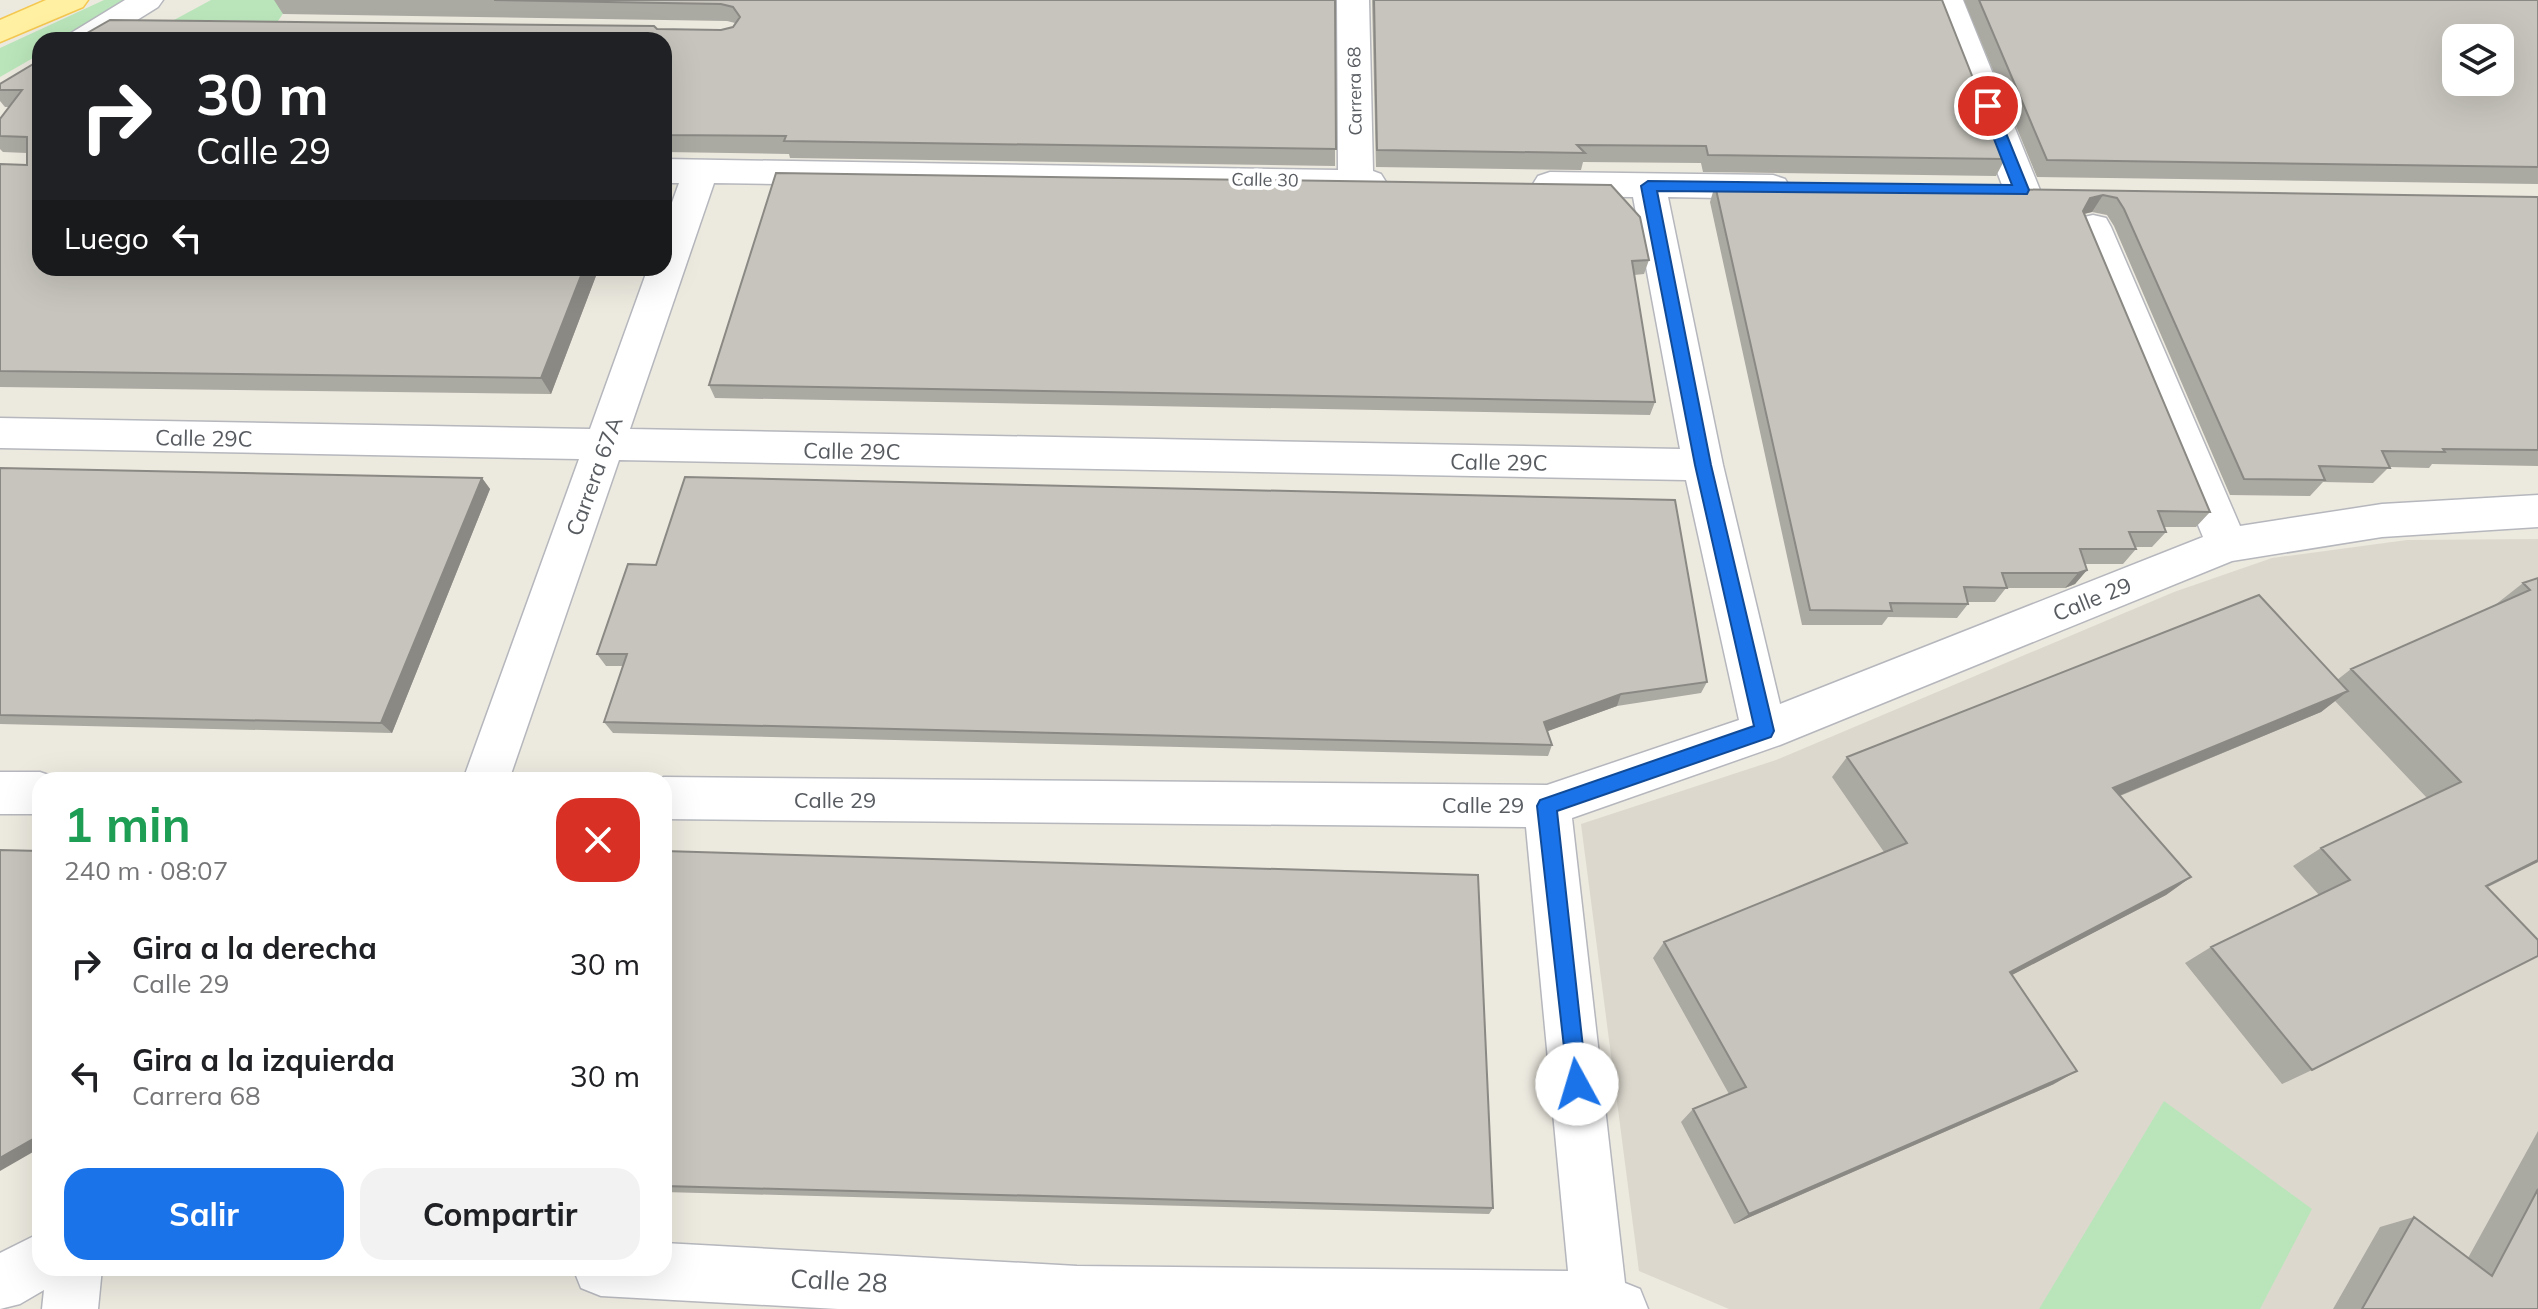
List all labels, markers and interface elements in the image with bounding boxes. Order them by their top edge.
map controls [2442,24,2514,96]
button: layers [2442,24,2514,96]
street label: Carrera 68 [1342,46,1367,136]
text: 30 m [196,59,329,129]
icon: right [64,64,168,168]
pin [1954,72,2022,140]
icon: arrive [1966,84,2010,128]
text: Calle 29 [196,128,331,173]
street label: Calle 30 [1231,167,1299,192]
icon: left [165,216,209,260]
text: Luego [64,219,149,257]
street label: Carrera 67A [559,412,629,540]
street label: Calle 29C [155,423,253,453]
street label: Calle 29C [803,436,901,466]
street label: Calle 29C [1450,447,1548,477]
street label: Calle 29 [2049,571,2135,627]
street label: Calle 29 [794,786,876,814]
street label: Calle 29 [1442,791,1524,819]
text: 1 min [64,794,191,854]
button: close [556,798,640,882]
text: 240 m · 08:07 [64,854,228,887]
text: Gira a la derecha [132,929,377,967]
icon: right [64,942,108,986]
text: 30 m [570,945,640,983]
text: Calle 29 [132,967,229,1000]
text: Gira a la izquierda [132,1041,395,1079]
position arrow [1535,1042,1619,1126]
icon: left [64,1054,108,1098]
text: 30 m [570,1057,640,1095]
text: Carrera 68 [132,1079,261,1112]
button: Salir [64,1168,344,1260]
button: Compartir [360,1168,640,1260]
street label: Calle 28 [789,1261,889,1300]

